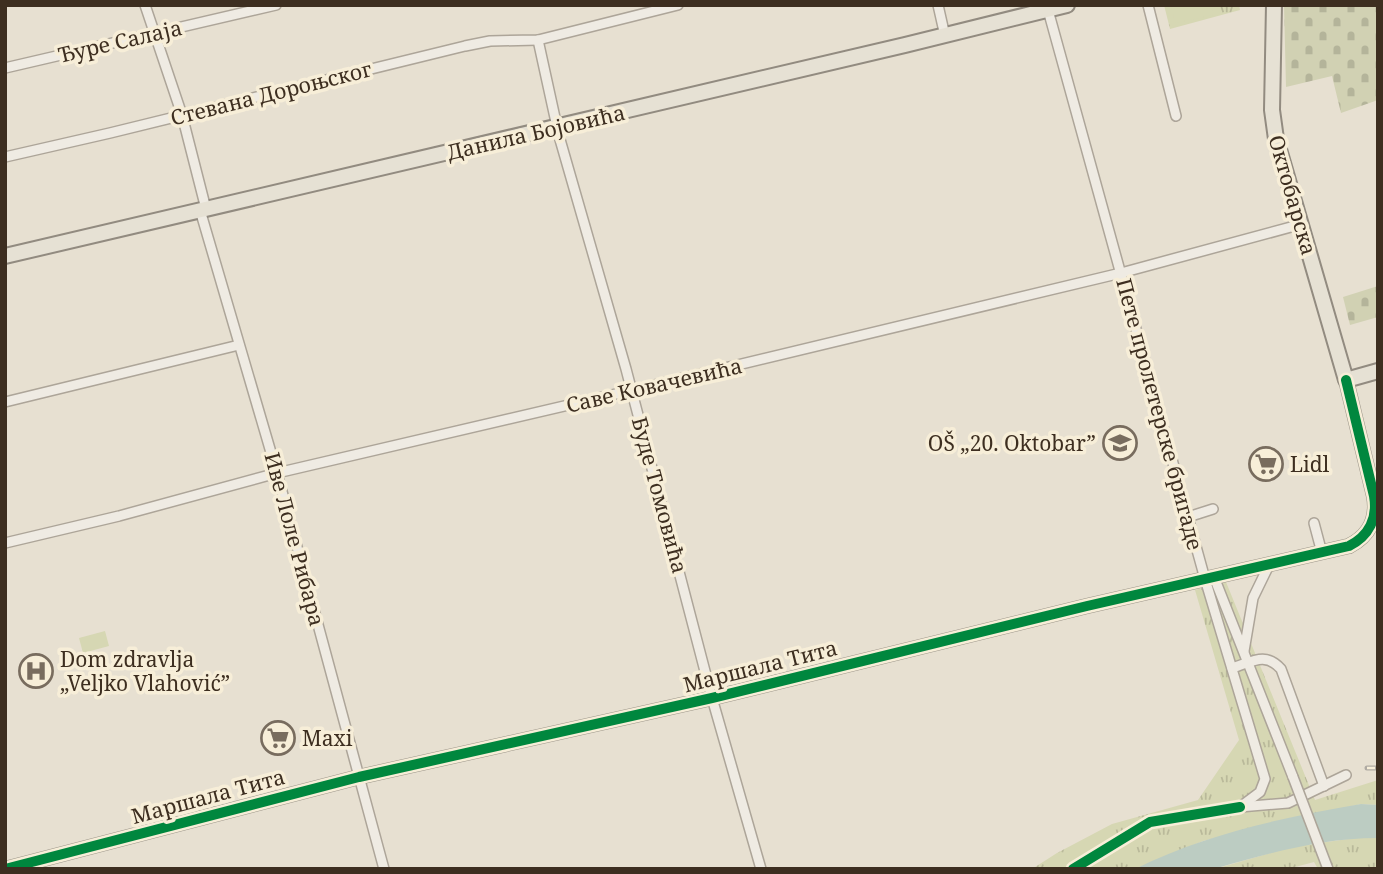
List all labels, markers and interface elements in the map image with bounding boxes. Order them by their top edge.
street label: Ђуре Салаја [55,13,185,69]
street label: Стевана Дороњског [168,54,374,132]
street label: Данила Бојовића [444,98,628,166]
street label: Октобарска [1263,132,1323,258]
street label: Пете пролетерске бригаде [1110,275,1210,553]
street label: Саве Ковачевића [563,351,745,419]
street label: Буде Томовића [626,414,694,576]
school or university icon: OŠ „20. Oktobar” [1101,424,1139,462]
place label: OŠ „20. Oktobar” [928,429,1096,457]
supermarket icon: Lidl [1247,445,1285,483]
street label: Иве Лоле Рибара [258,449,332,629]
place label: Lidl [1290,450,1330,478]
street label: Маршала Тита [680,633,840,699]
place label: Dom zdravlja „Veljko Vlahović” [60,645,230,697]
hospital icon: Dom zdravlja „Veljko Vlahović” [17,652,55,690]
supermarket icon: Maxi [259,719,297,757]
place label: Maxi [302,724,353,752]
street label: Маршала Тита [128,762,288,830]

